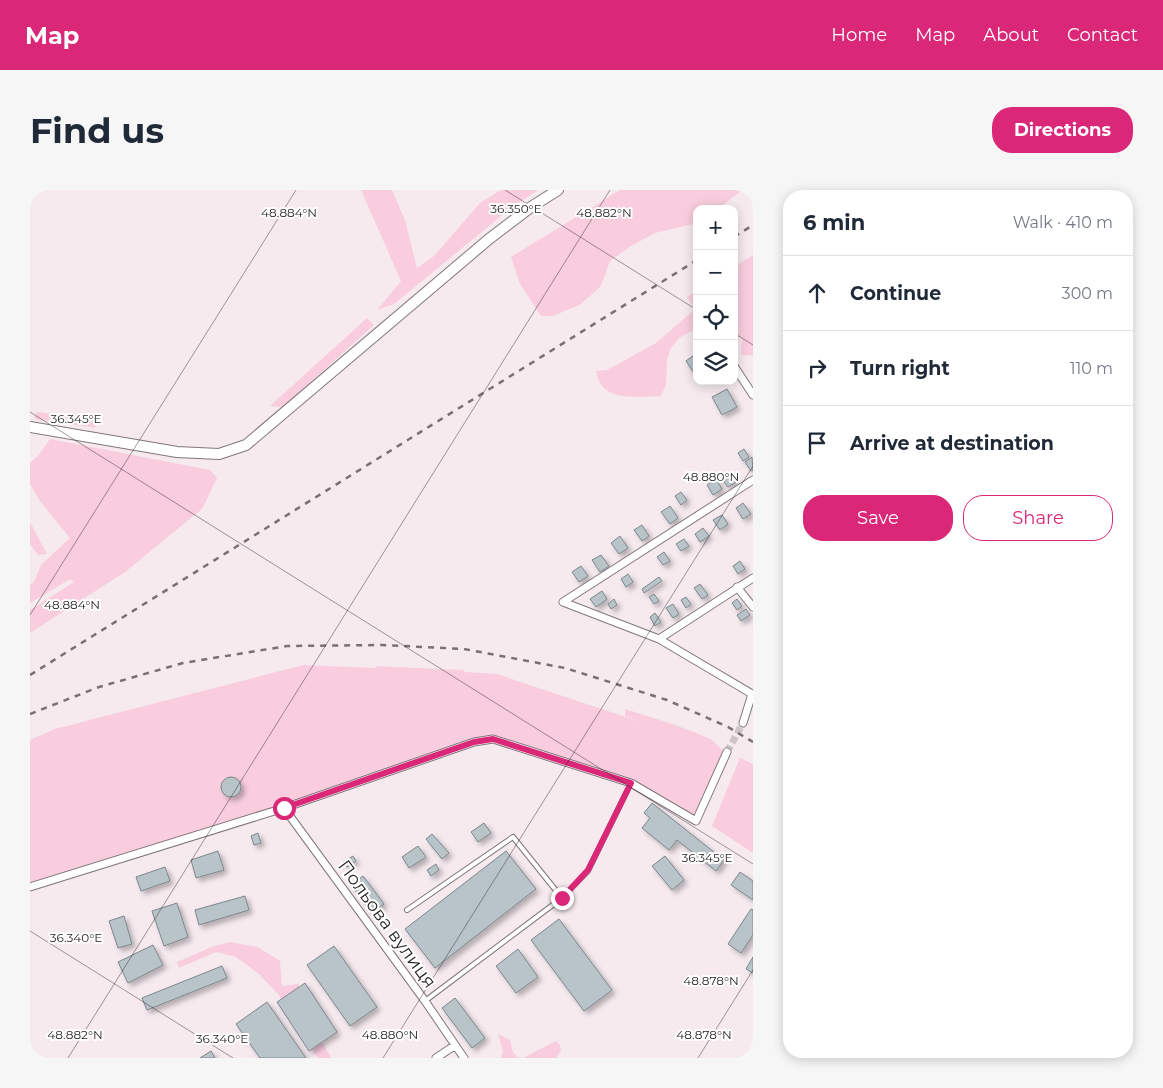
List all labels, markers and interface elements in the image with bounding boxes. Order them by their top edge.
text: Map [25,21,79,50]
text: Home [831,24,887,46]
text: Map [915,24,955,46]
text: About [983,24,1039,46]
text: Contact [1067,24,1138,46]
button: Directions [992,107,1133,153]
text: Find us [30,109,164,152]
text: 36.350°E [490,201,542,216]
text: 48.884°N [261,205,317,220]
text: 48.882°N [576,205,632,220]
map controls [693,205,738,385]
button: + [693,205,738,250]
text: 6 min [803,210,865,235]
text: Walk · 410 m [1013,213,1113,232]
button: − [693,250,738,295]
icon: ahead [803,279,831,307]
text: Continue [850,282,941,305]
text: 300 m [1062,284,1113,303]
button: locate [693,295,738,340]
button: layers [693,340,738,385]
icon: right [803,354,831,382]
text: Turn right [850,357,950,380]
text: 110 m [1070,359,1113,378]
text: 36.345°E [50,411,102,426]
icon: arrive [803,429,831,457]
text: Arrive at destination [850,432,1054,455]
text: 48.880°N [683,469,739,484]
button: Save [803,495,953,541]
button: Share [963,495,1113,541]
text: 48.884°N [44,597,100,612]
route start [273,797,296,820]
text: 36.345°E [681,850,733,865]
street label: Польова вулиця [333,856,441,992]
route end [551,887,574,910]
text: 36.340°E [50,930,102,945]
text: 48.878°N [683,973,739,988]
text: 48.882°N [47,1027,103,1042]
text: 48.880°N [362,1027,418,1042]
text: 48.878°N [676,1027,732,1042]
text: 36.340°E [196,1031,248,1046]

